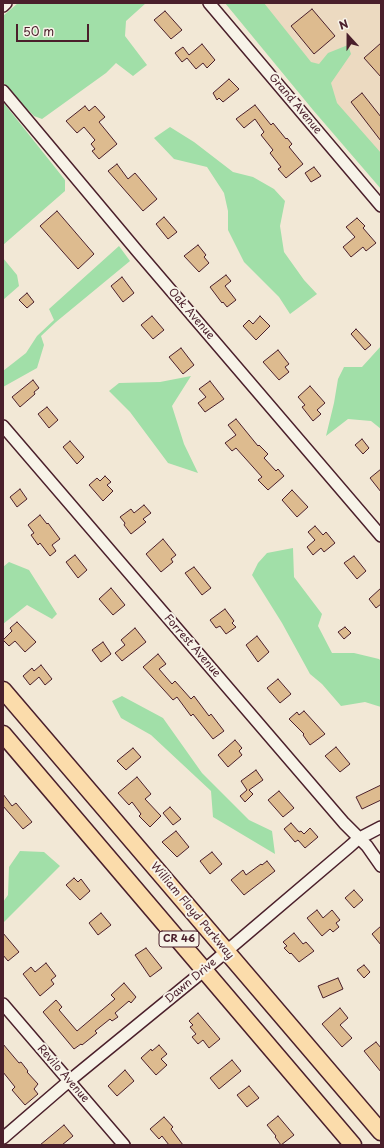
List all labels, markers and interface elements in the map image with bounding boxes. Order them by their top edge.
text: N [336,15,351,34]
scale bar [18,16,91,42]
north arrow [328,16,368,56]
text: 50 m [23,22,54,40]
street label: Grand Avenue [266,71,324,137]
street label: Oak Avenue [165,286,217,342]
street label: Forrest Avenue [161,612,223,680]
street label: William Floyd Parkway [148,860,236,962]
road number: CR 46 [159,931,199,947]
street label: Dawn Drive [163,956,219,1006]
street label: Revilo Avenue [34,1043,92,1105]

